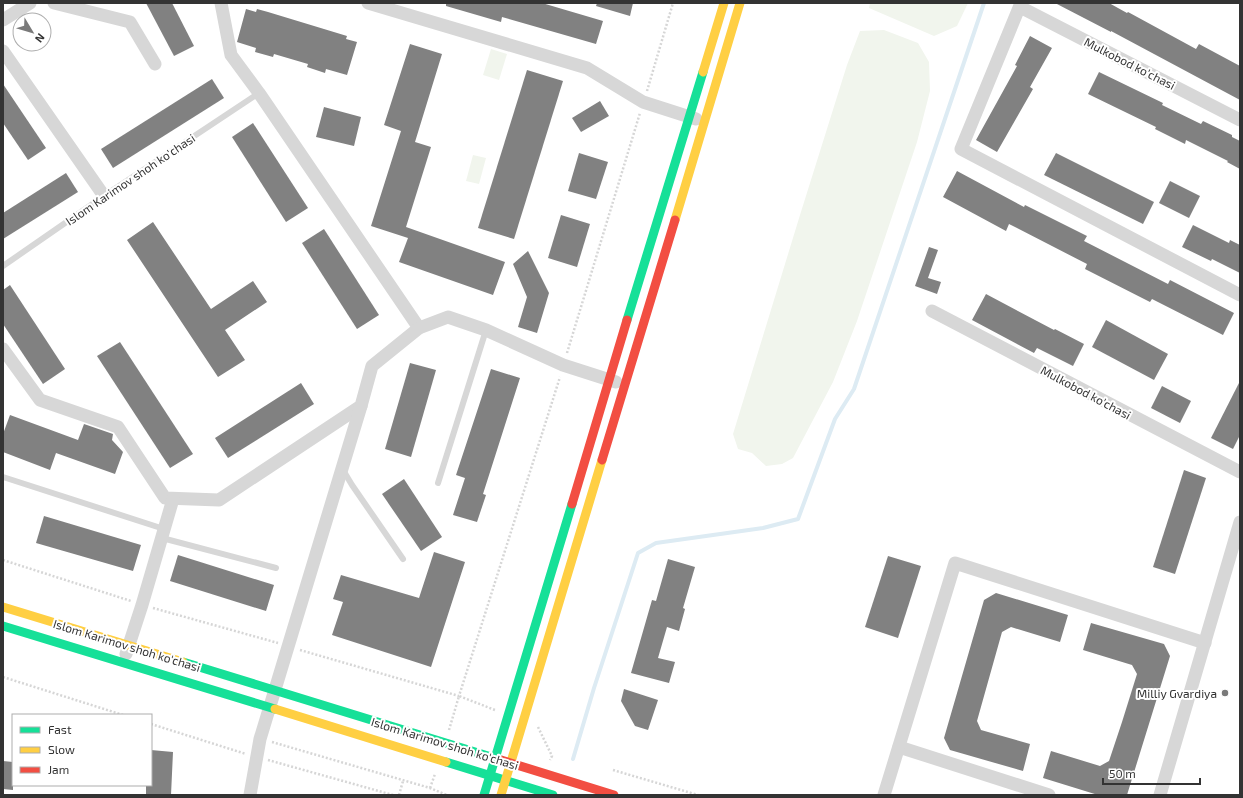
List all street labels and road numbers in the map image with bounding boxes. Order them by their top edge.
street label: Mulkobod ko'chasi [1082,34,1178,92]
street label: Islom Karimov shoh ko'chasi [63,130,197,228]
street label: Mulkobod ko'chasi [1038,362,1134,422]
street label: Islom Karimov shoh ko'chasi [52,616,202,674]
street label: Islom Karimov shoh ko'chasi [370,714,520,772]

